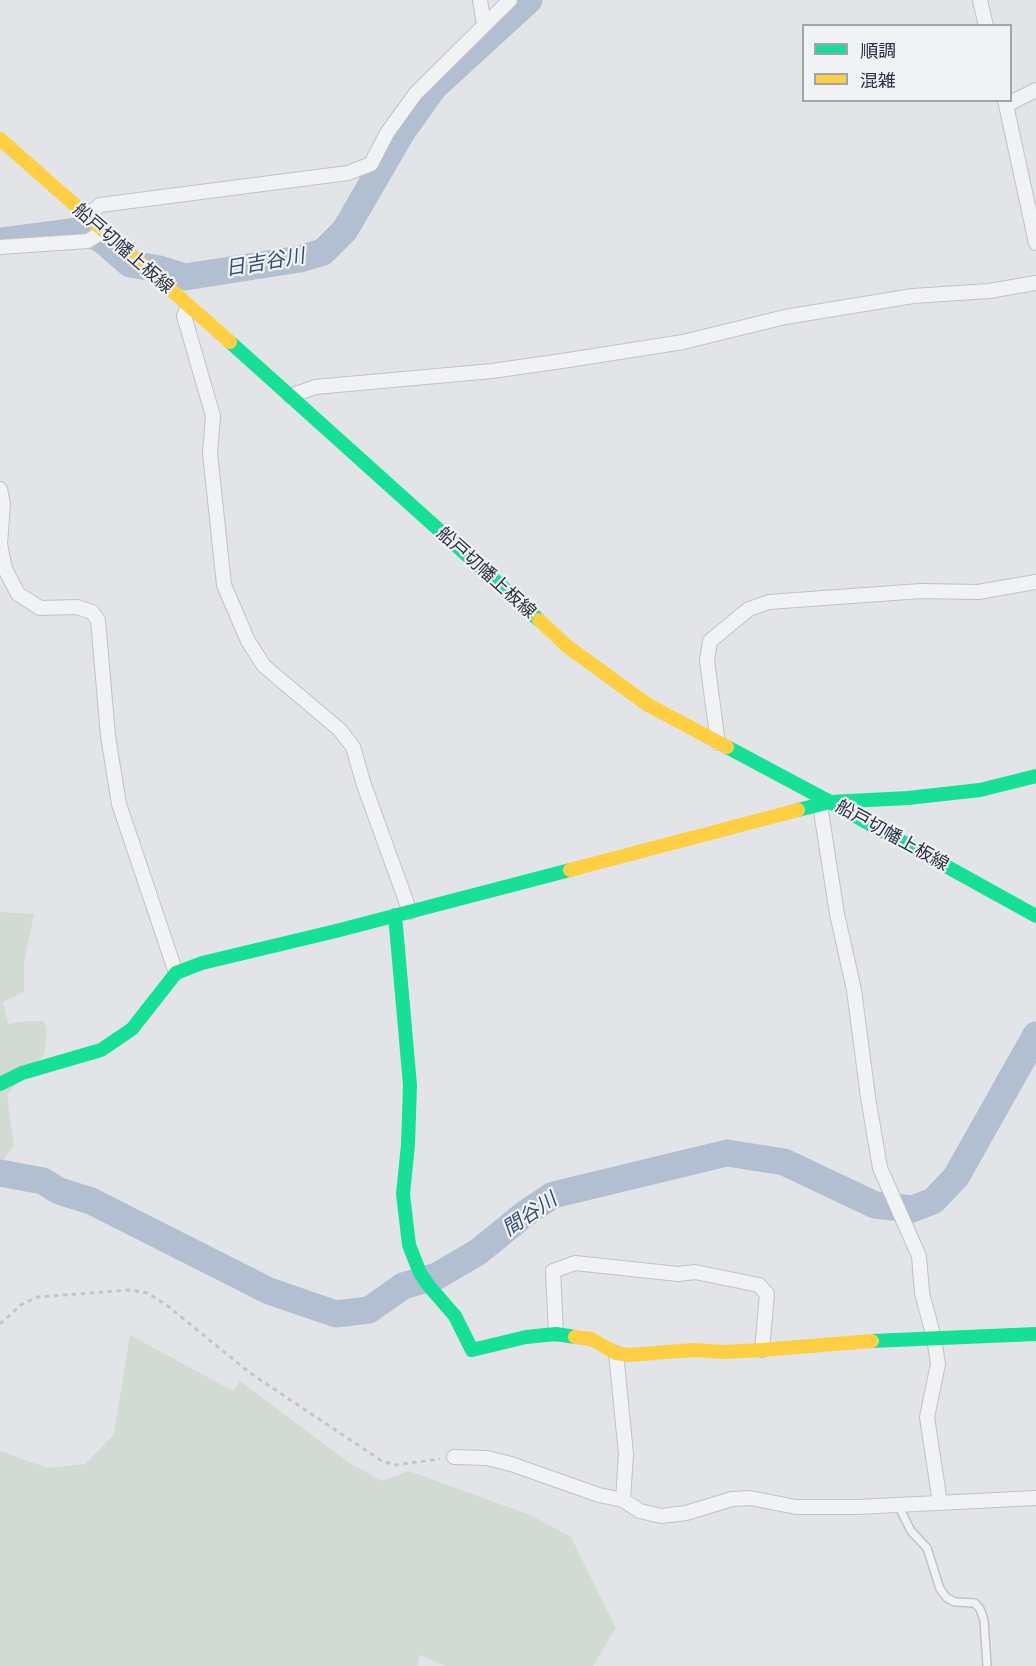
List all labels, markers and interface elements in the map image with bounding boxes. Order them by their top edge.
legend [802,24,1012,102]
text: 順調 [860,40,896,62]
text: 混雑 [860,70,896,92]
street label: 船戸切幡上板線 [68,200,178,298]
water label: 日吉谷川 [224,244,306,282]
street label: 船戸切幡上板線 [432,523,540,623]
street label: 船戸切幡上板線 [832,796,952,876]
water label: 間谷川 [498,1188,562,1242]

